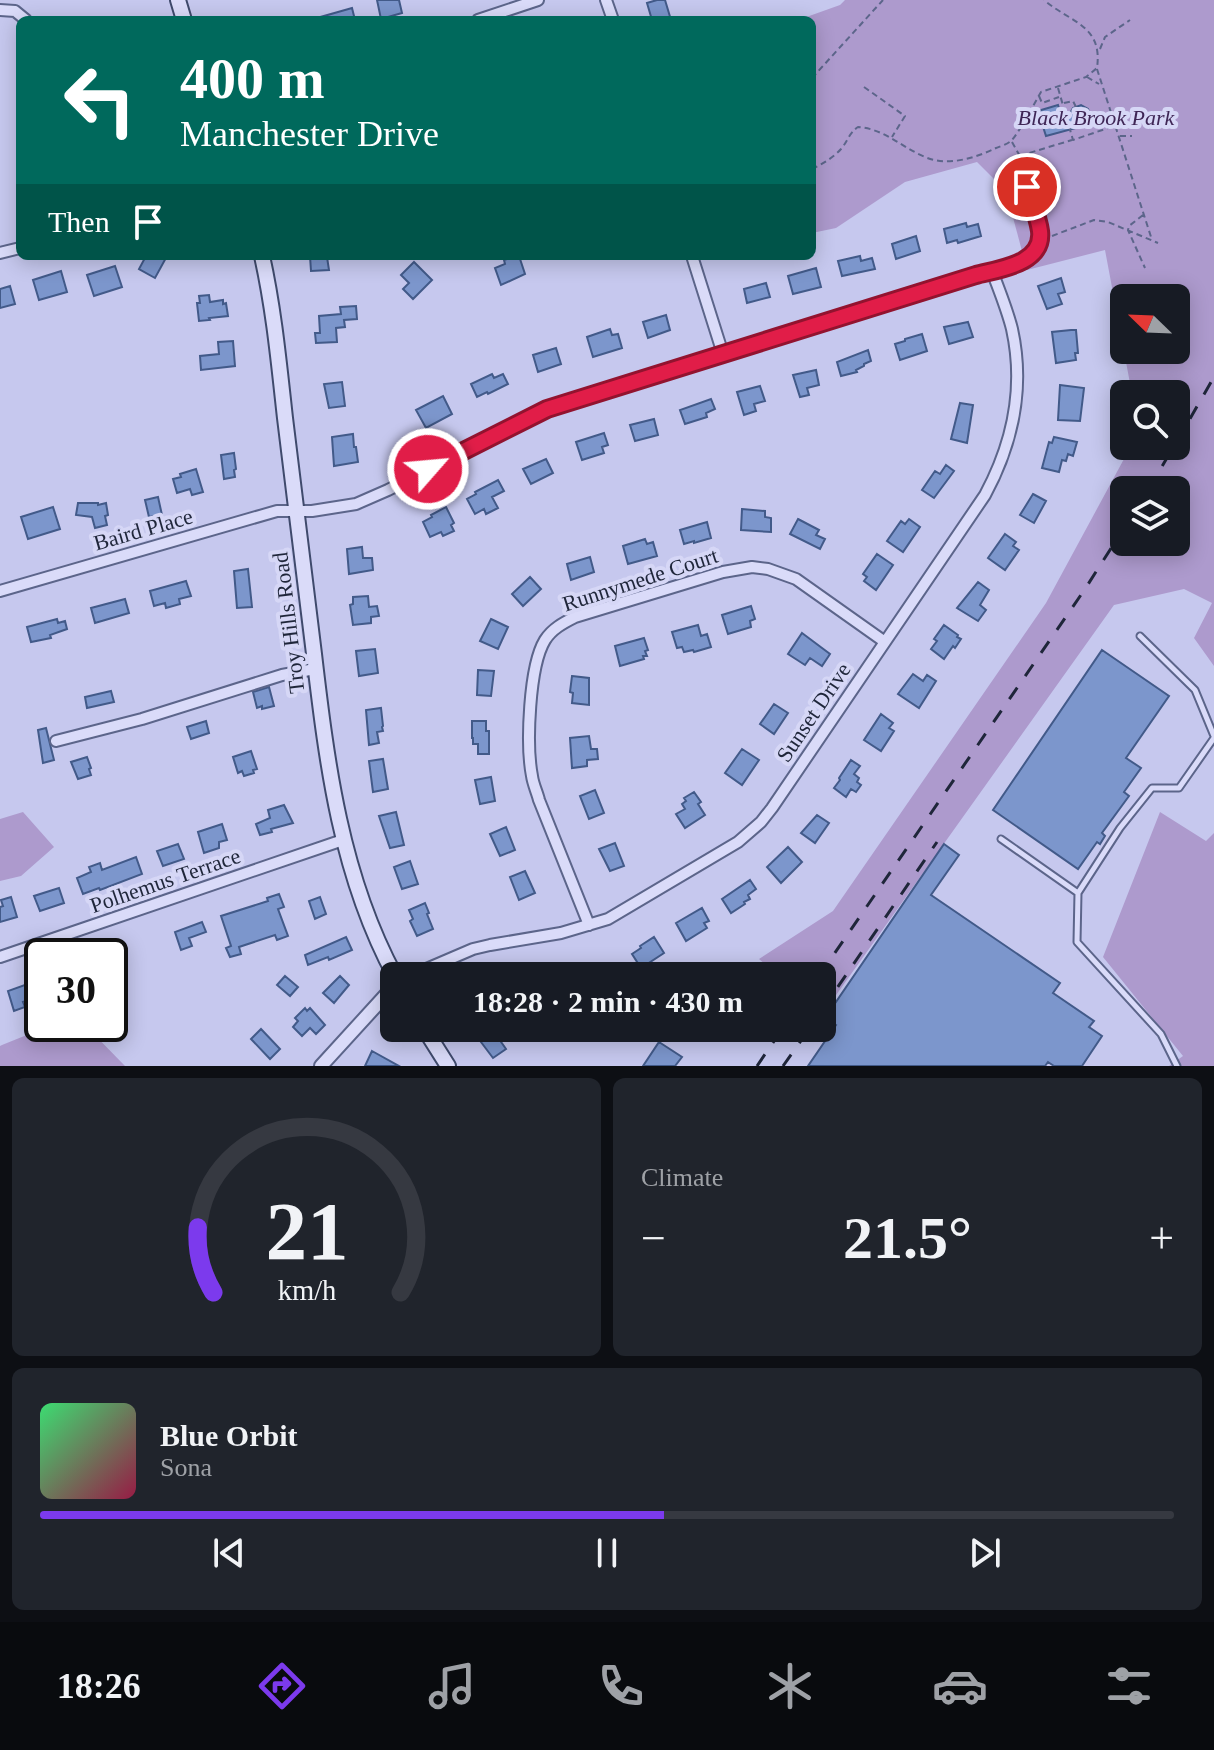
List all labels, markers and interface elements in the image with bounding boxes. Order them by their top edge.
icon: left [48,48,152,152]
text: 400 m [180,48,325,110]
park label: Black Brook Park [1018,105,1176,130]
text: Manchester Drive [180,114,439,154]
pin [993,153,1061,221]
icon: arrive [1005,165,1049,209]
icon: arrive [126,200,170,244]
text: Then [48,205,110,238]
north arrow [1110,284,1190,364]
map controls [1110,284,1190,556]
button: search [1110,380,1190,460]
position arrow [386,427,470,511]
button: layers [1110,476,1190,556]
street label: Baird Place [91,503,196,556]
street label: Runnymede Court [559,543,721,616]
street label: Troy Hills Road [267,551,310,695]
street label: Sunset Drive [771,658,856,767]
street label: Polhemus Terrace [87,843,244,918]
speed limit sign: 30 [24,938,128,1042]
text: 18:28 · 2 min · 430 m [473,985,743,1018]
text: Climate [641,1163,723,1192]
text: 21 [265,1185,348,1277]
text: 21.5° [843,1205,972,1271]
text: − [641,1214,666,1263]
text: + [1149,1214,1174,1263]
text: km/h [277,1275,336,1306]
text: Blue Orbit [160,1419,298,1452]
text: Sona [160,1453,212,1482]
icon: previous [207,1531,251,1575]
icon: pause [585,1531,629,1575]
icon: next [963,1531,1007,1575]
icon: directions [254,1658,310,1714]
icon: music [424,1658,480,1714]
icon: phone [593,1658,649,1714]
icon: climate [762,1658,818,1714]
icon: car [932,1658,988,1714]
icon: filters [1101,1658,1157,1714]
text: 18:26 [57,1666,141,1706]

